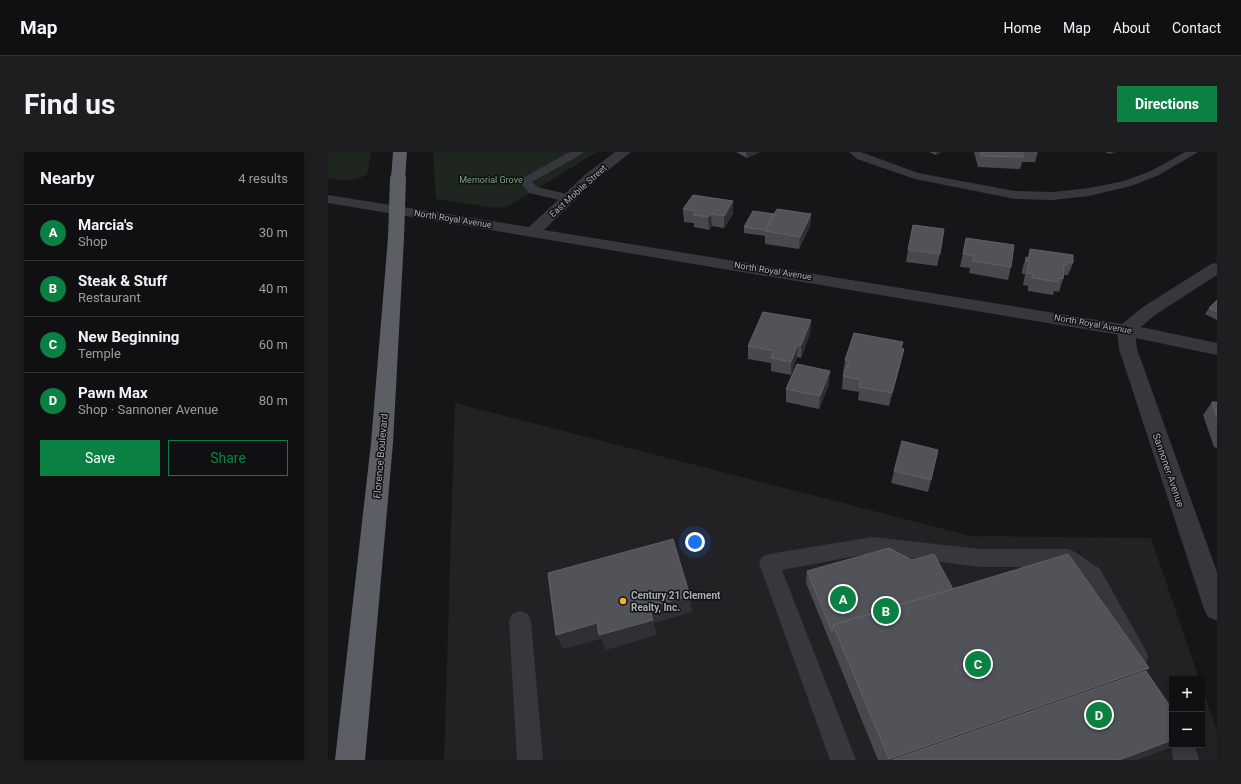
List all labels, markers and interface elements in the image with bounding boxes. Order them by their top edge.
text: Map [20,16,58,39]
text: Home [1003,20,1041,36]
text: Map [1063,20,1091,36]
text: About [1113,20,1150,36]
text: Contact [1172,20,1221,36]
button: Directions [1117,86,1217,122]
text: Find us [24,88,115,121]
street label: East Mobile Street [548,163,609,219]
text: Nearby [40,168,95,188]
text: 4 results [238,171,288,186]
park label: Memorial Grove [459,175,523,185]
street label: North Royal Avenue [413,208,493,230]
text: Marcia's [78,216,134,234]
text: A [49,225,57,240]
text: 30 m [259,225,288,240]
text: Shop [78,234,108,249]
street label: North Royal Avenue [733,260,813,282]
text: Steak & Stuff [78,272,167,290]
text: B [49,281,57,296]
text: 40 m [259,281,288,296]
text: Restaurant [78,290,141,305]
street label: North Royal Avenue [1053,312,1133,336]
text: New Beginning [78,328,179,346]
text: C [49,337,57,352]
text: 60 m [259,337,288,352]
text: Temple [78,346,121,361]
text: Pawn Max [78,384,148,402]
text: D [49,393,57,408]
text: 80 m [259,393,288,408]
text: Shop · Sannoner Avenue [78,402,218,417]
street label: Florence Boulevard [371,413,390,499]
street label: Sannoner Avenue [1151,432,1186,509]
button: Save [40,440,160,476]
button: Share [168,440,288,476]
your location [685,532,705,552]
pin: A [830,584,856,614]
place label: Century 21 Clement Realty, Inc. [631,590,721,614]
marker: Century 21 Clement Realty, Inc. [618,596,628,606]
pin: B [873,596,899,626]
pin: C [965,649,991,679]
map controls [1169,676,1205,748]
button: + [1169,676,1205,712]
pin: D [1086,700,1112,730]
button: − [1169,712,1205,748]

